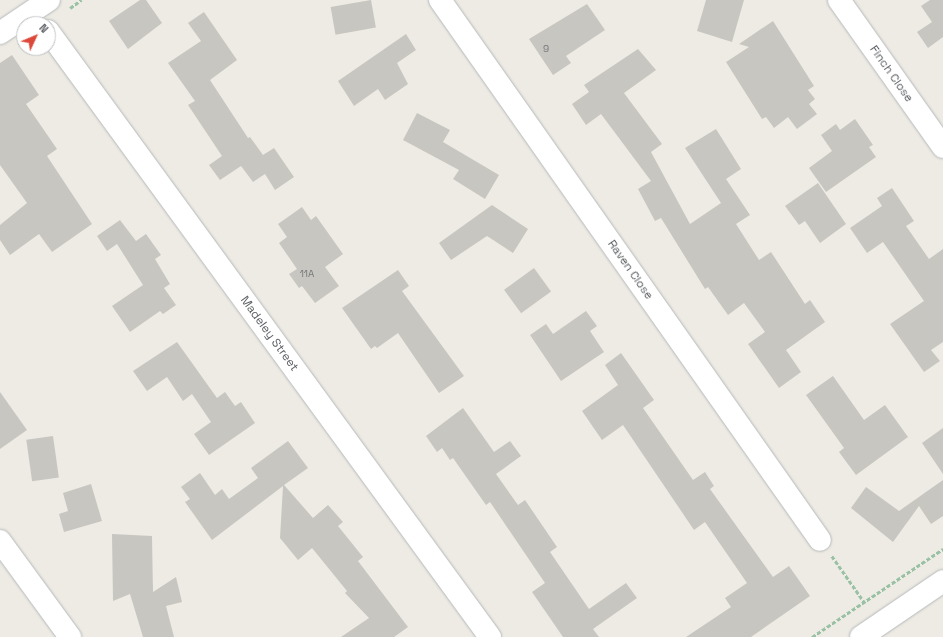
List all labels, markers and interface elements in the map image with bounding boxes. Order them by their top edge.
north arrow [16,16,56,56]
text: N [36,21,52,36]
house number: 9 [543,43,549,55]
street label: Finch Close [866,43,916,105]
street label: Raven Close [604,237,656,303]
house number: 11A [300,268,314,280]
street label: Madeley Street [237,294,301,374]

